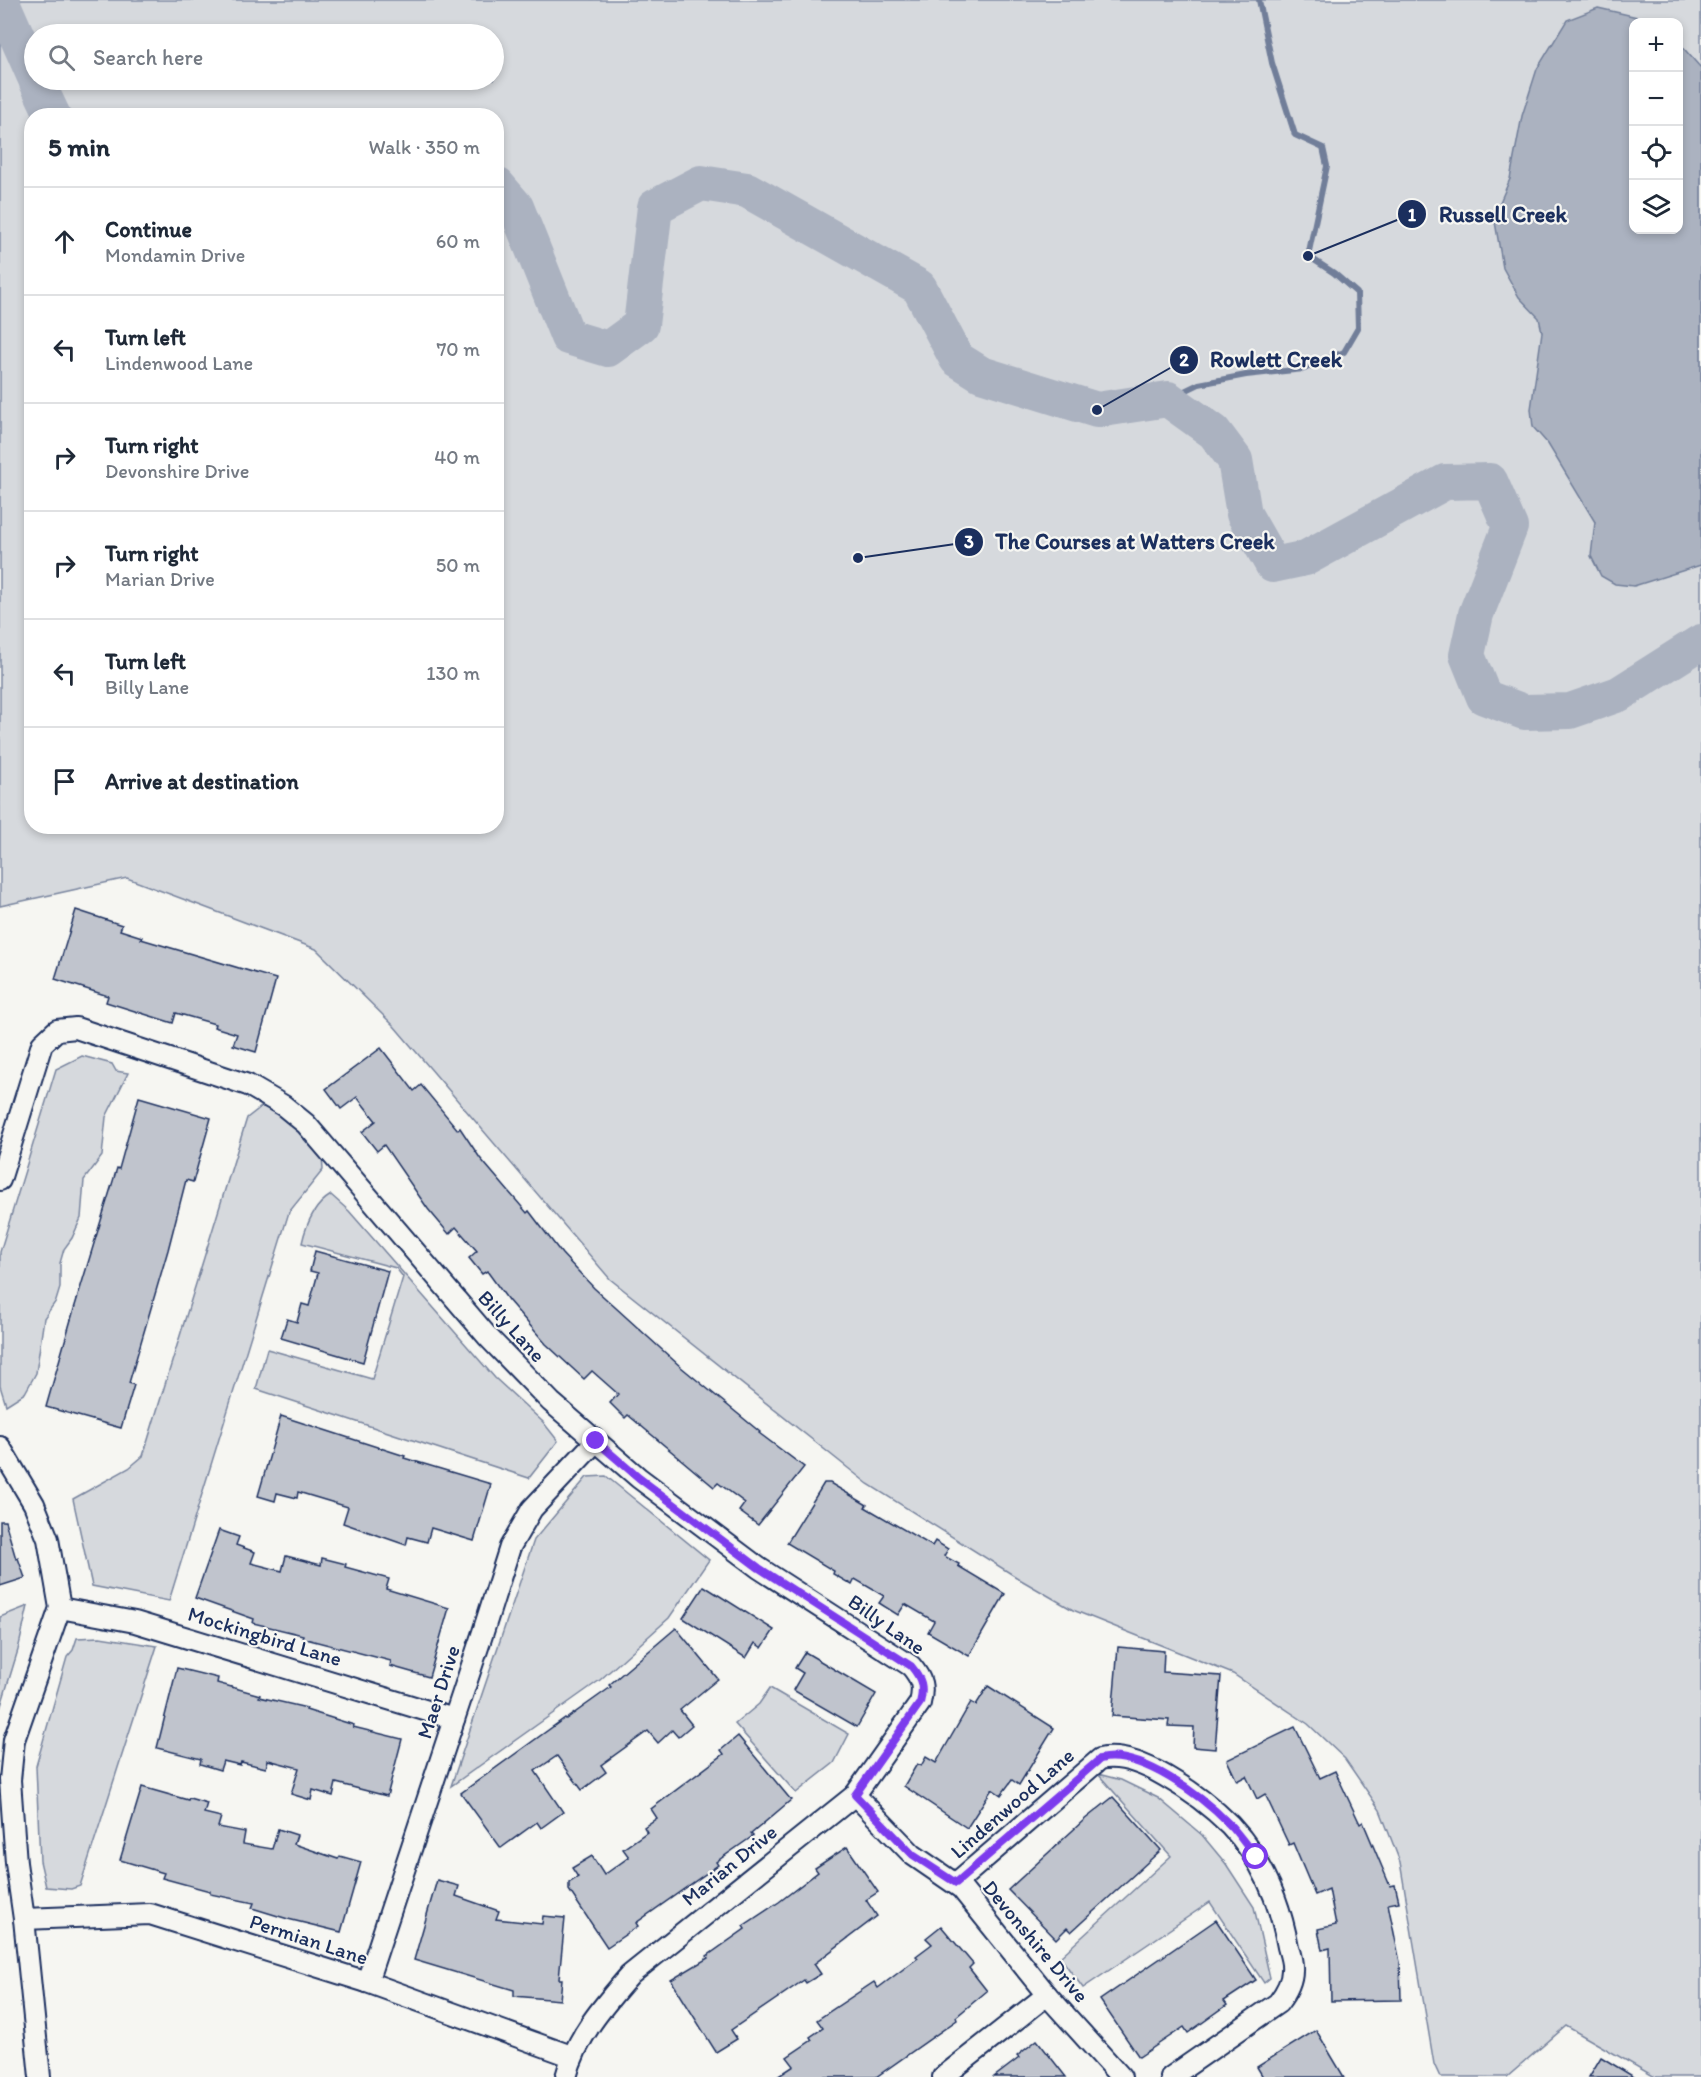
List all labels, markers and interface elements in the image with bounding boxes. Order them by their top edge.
map controls [1629,18,1683,234]
button: + [1629,18,1683,72]
search box [24,24,504,90]
icon: search [45,41,78,74]
text: Search here [93,44,203,71]
button: − [1629,72,1683,126]
button: locate [1629,126,1683,180]
text: 5 min [48,131,110,163]
text: Walk · 350 m [369,135,480,159]
button: layers [1629,180,1683,234]
callout: Russell Creek [1397,194,1579,234]
text: Russell Creek [1439,201,1568,228]
text: 1 [1408,204,1417,226]
text: Continue [105,216,192,243]
icon: ahead [48,225,81,258]
text: 60 m [436,229,480,253]
text: Mondamin Drive [105,243,245,267]
text: Turn left [105,324,186,351]
icon: left [48,333,81,366]
text: 70 m [436,337,480,361]
callout: Rowlett Creek [1169,340,1354,380]
text: Rowlett Creek [1210,346,1343,373]
text: 2 [1179,349,1189,371]
text: Lindenwood Lane [105,351,253,375]
text: Turn right [105,432,199,459]
icon: right [48,441,81,474]
text: 40 m [434,445,480,469]
text: Devonshire Drive [105,459,249,483]
callout: The Courses at Watters Creek [954,522,1287,562]
text: The Courses at Watters Creek [994,528,1275,555]
text: 3 [964,531,974,553]
text: Turn right [105,540,199,567]
icon: right [48,549,81,582]
text: 50 m [436,553,480,577]
text: Marian Drive [105,567,215,591]
text: Turn left [105,648,186,675]
icon: left [48,657,81,690]
text: 130 m [426,661,480,685]
text: Billy Lane [105,675,189,699]
icon: arrive [48,765,81,798]
text: Arrive at destination [105,768,299,795]
street label: Billy Lane [473,1285,551,1367]
route end [582,1427,608,1453]
street label: Billy Lane [844,1588,930,1660]
street label: Mockingbird Lane [185,1601,345,1671]
street label: Maer Drive [411,1642,465,1742]
street label: Lindenwood Lane [945,1743,1079,1863]
street label: Marian Drive [676,1819,782,1911]
route start [1242,1843,1268,1869]
street label: Devonshire Drive [978,1875,1094,2007]
street label: Permian Lane [247,1908,371,1970]

